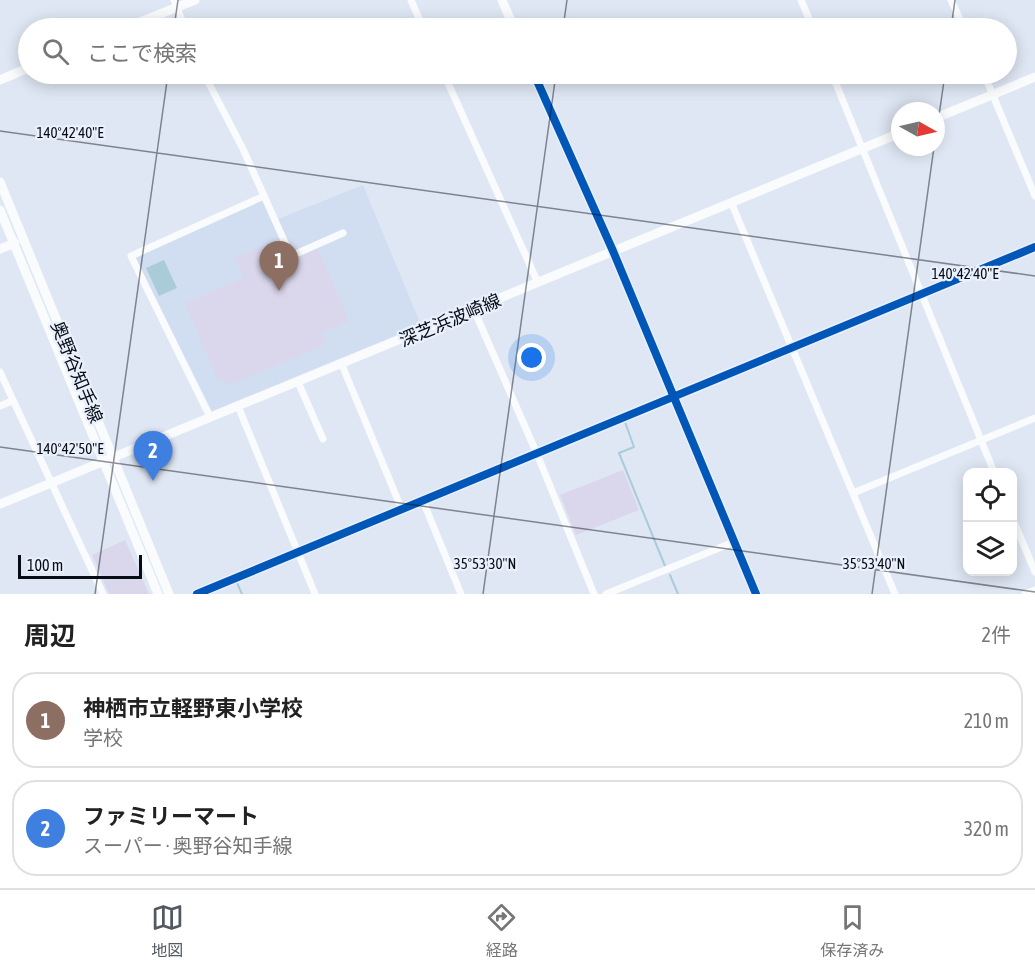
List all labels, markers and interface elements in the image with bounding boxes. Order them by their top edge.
search box [18,18,1017,84]
icon: search [39,35,72,68]
text: ここで検索 [87,40,197,66]
north arrow [891,102,945,156]
text: 140°42'40"E [36,124,104,141]
pin: 1 [260,242,298,291]
text: 140°42'40"E [931,265,999,282]
street label: 深芝浜波崎線 [396,289,504,351]
street label: 奥野谷知手線 [47,318,107,426]
your location [517,343,546,372]
pin: 2 [134,432,172,481]
text: 140°42'50"E [36,440,104,457]
map controls [963,468,1017,576]
button: locate [963,468,1017,522]
button: layers [963,522,1017,576]
scale bar [18,552,142,580]
text: 35°53'30"N [454,555,516,572]
text: 35°53'40"N [843,555,905,572]
text: 100 m [27,556,63,574]
text: 周辺 [24,621,76,651]
text: 2件 [982,623,1011,646]
text: 神栖市立軽野東小学校 [83,695,303,721]
text: 1 [41,709,50,732]
text: 210 m [964,709,1009,732]
text: 学校 [83,726,123,749]
text: ファミリーマート [83,803,259,829]
text: 2 [41,817,50,840]
text: 320 m [964,817,1009,840]
text: スーパー · 奥野谷知手線 [83,834,293,857]
tab: 地図 [151,901,184,961]
tab: 経路 [485,901,518,961]
tab: 保存済み [820,901,884,961]

